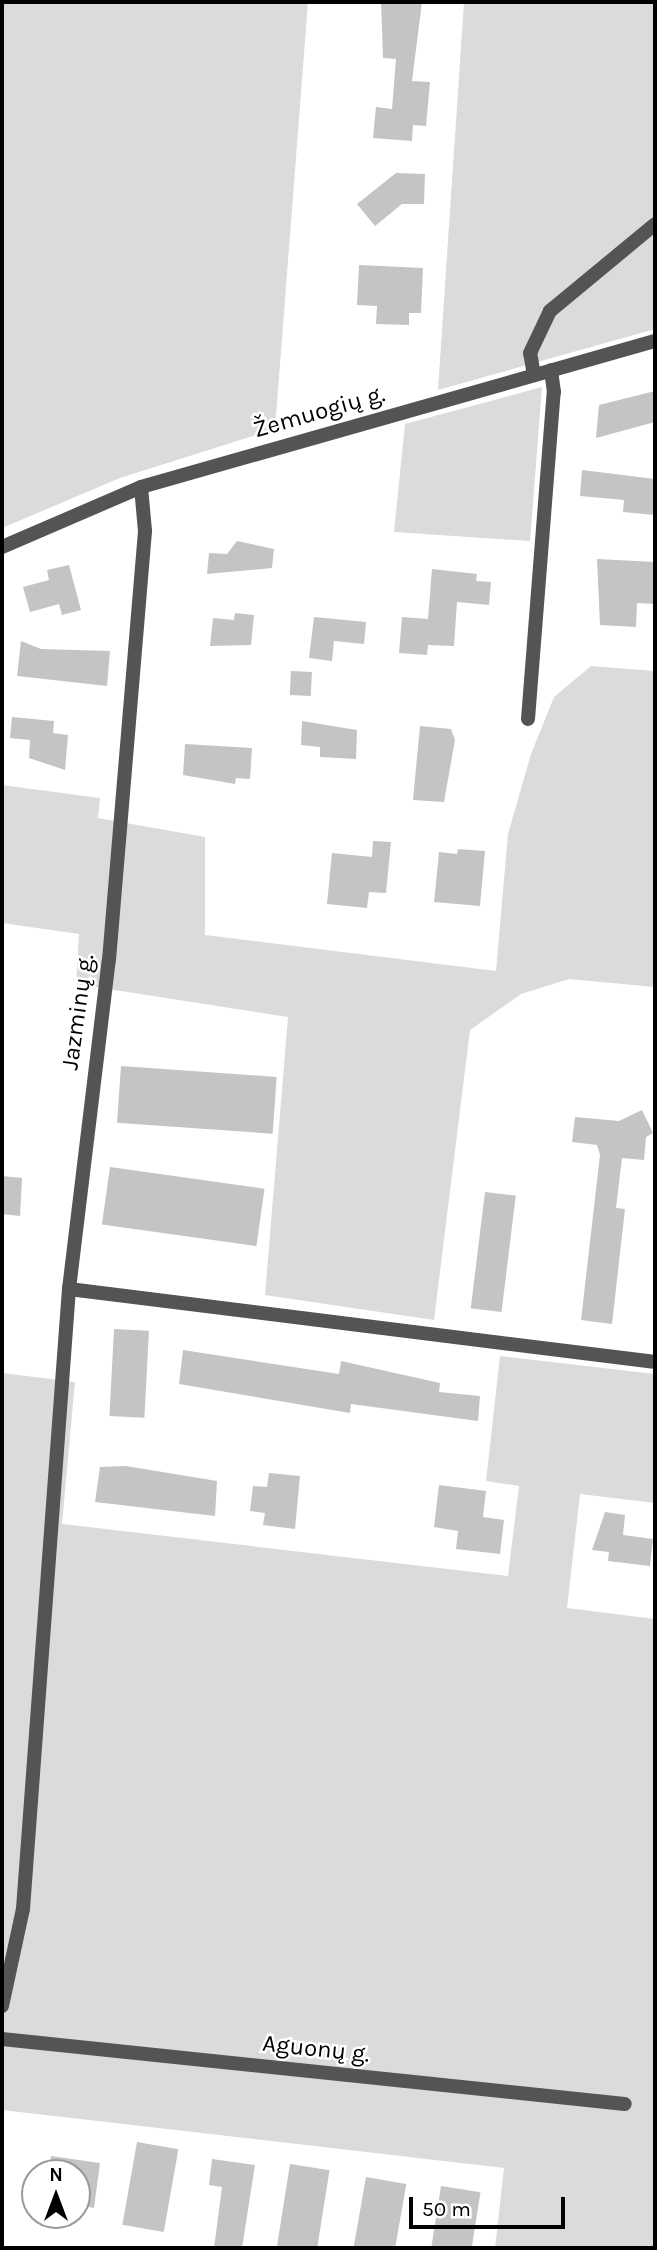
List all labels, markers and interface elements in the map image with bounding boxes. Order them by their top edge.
street label: Žemuogių g. [250,379,388,445]
street label: Jazminų g. [56,952,100,1072]
street label: Aguonų g. [261,2029,371,2069]
north arrow [21,2159,91,2229]
text: N [49,2164,63,2186]
scale bar [412,2184,568,2228]
text: 50 m [422,2197,471,2221]

